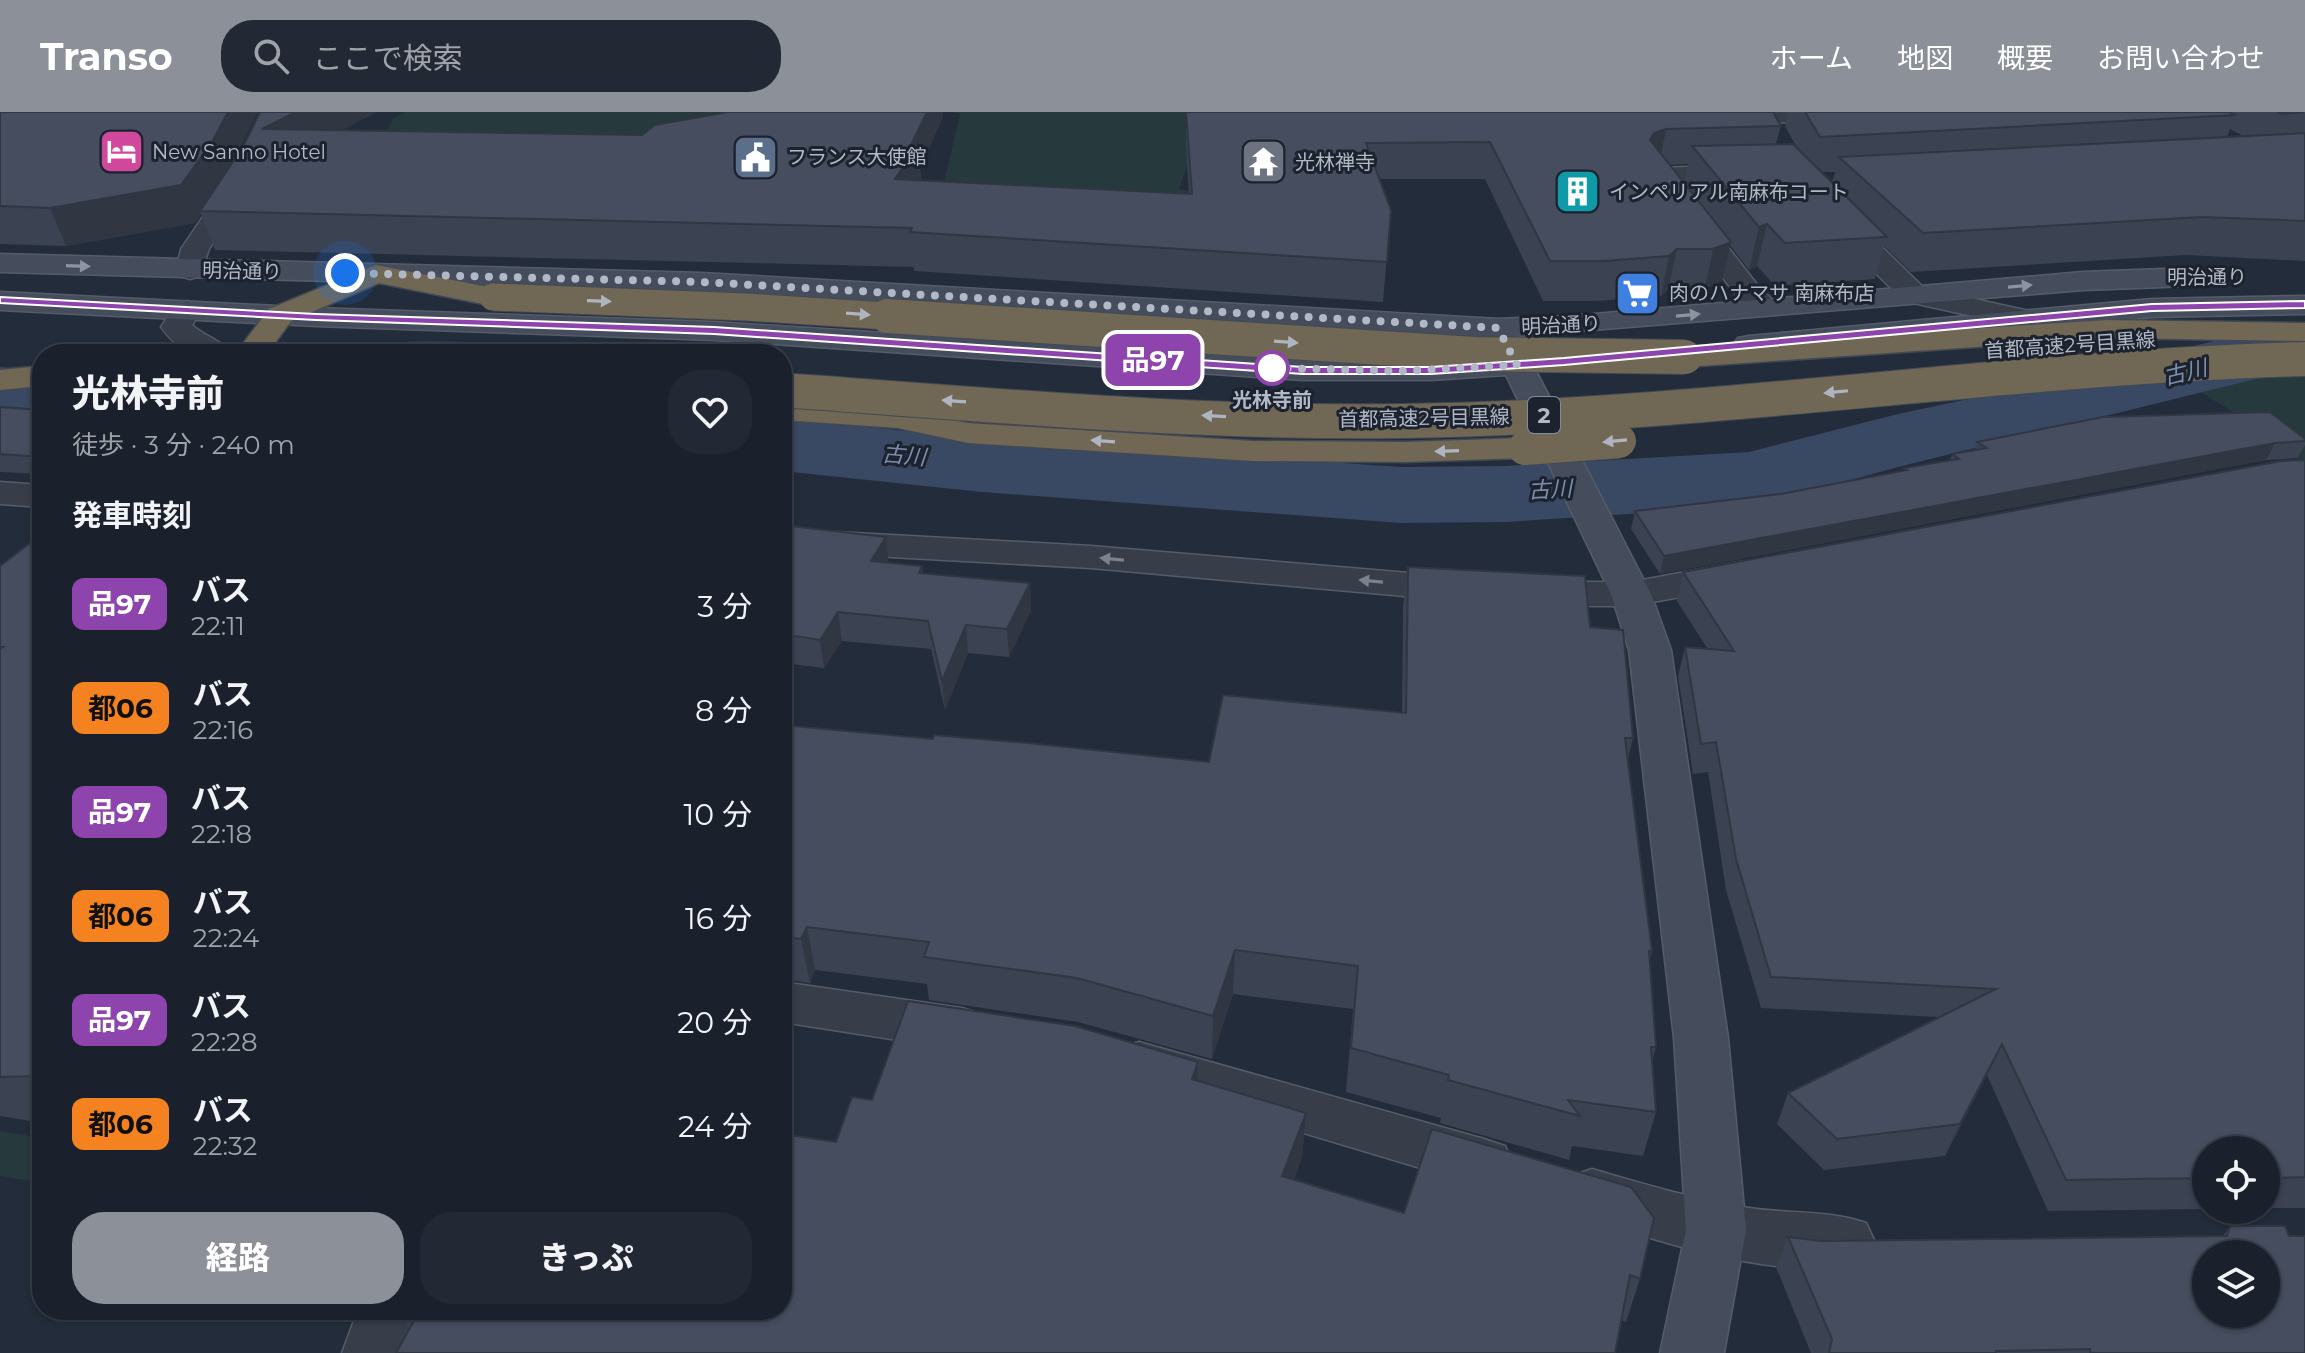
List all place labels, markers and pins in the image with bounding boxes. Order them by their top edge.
hotel icon: New Sanno Hotel [97,128,145,176]
public building icon: フランス大使館 [732,133,780,181]
temple icon: 光林禅寺 [1240,138,1288,186]
place label: New Sanno Hotel [152,140,326,164]
place label: フランス大使館 [787,145,927,169]
place label: 光林禅寺 [1295,150,1375,174]
building icon: インペリアル南麻布コート [1554,168,1602,216]
place label: インペリアル南麻布コート [1609,180,1849,204]
supermarket icon: 肉のハナマサ 南麻布店 [1614,269,1662,317]
place label: 肉のハナマサ 南麻布店 [1669,281,1874,305]
marker: 光林寺前 [1255,351,1289,385]
place label: 光林寺前 [1232,388,1312,412]

